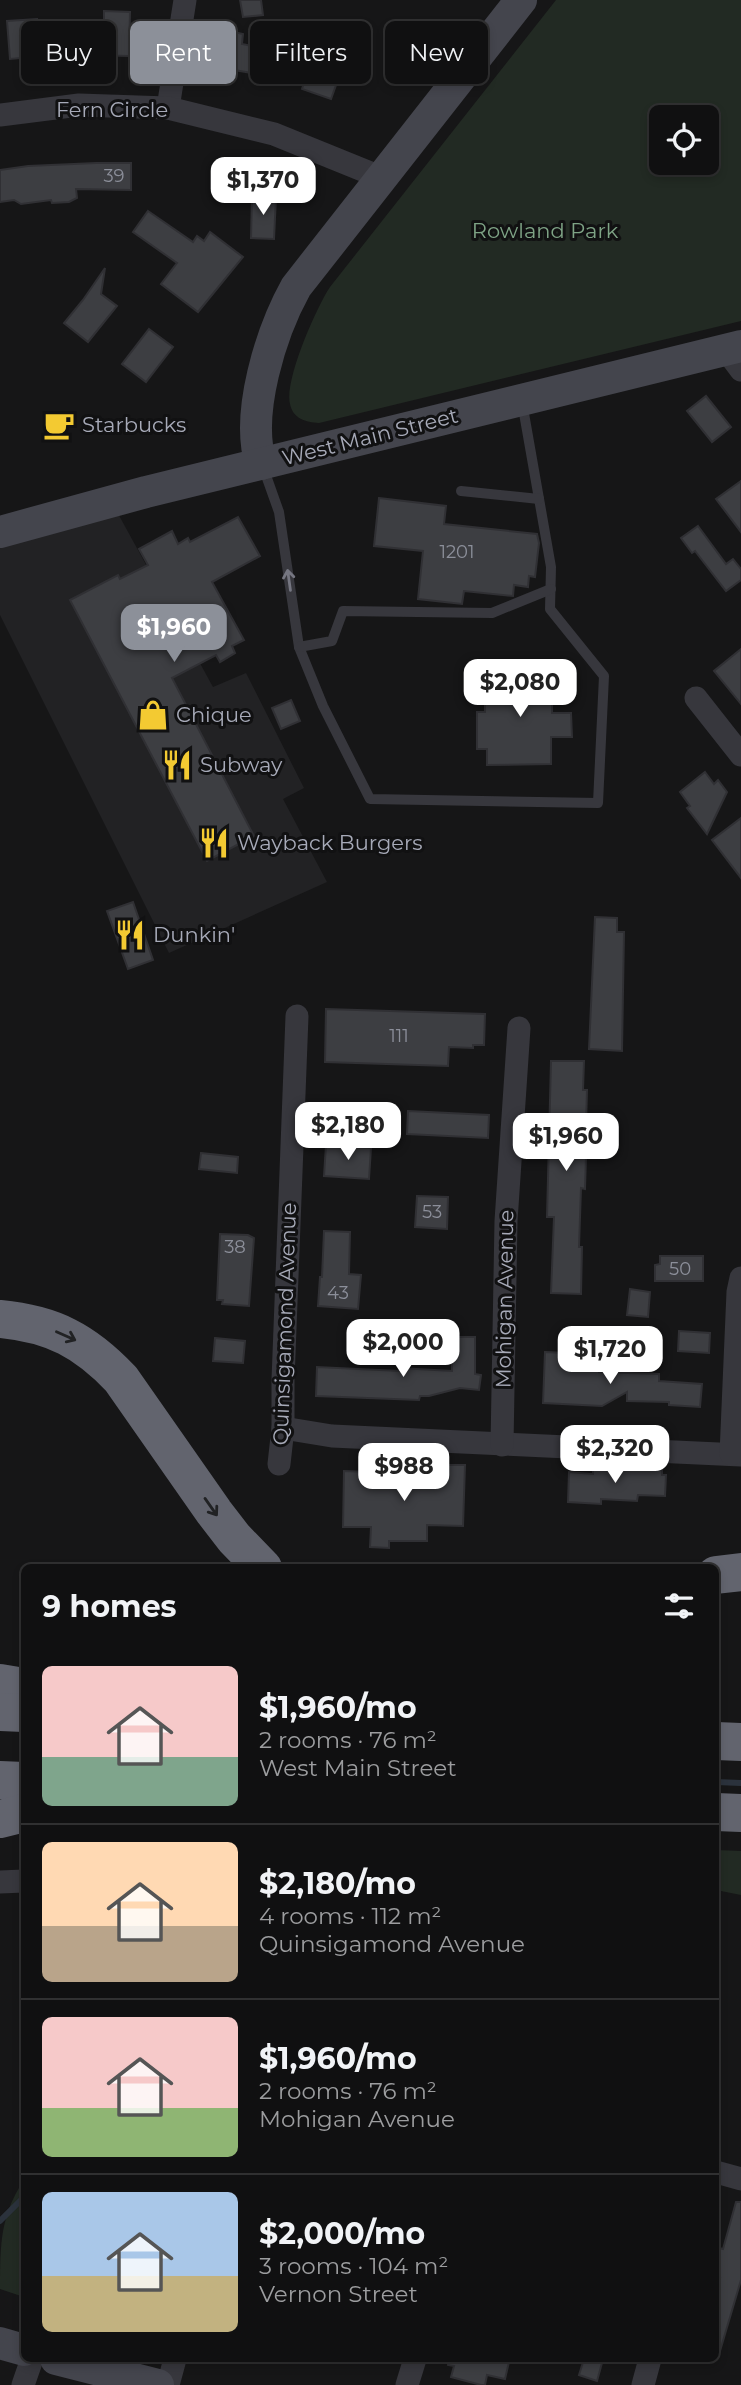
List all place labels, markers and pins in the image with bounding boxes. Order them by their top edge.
pin: $1,370 [206,158,320,217]
cafe icon: Starbucks [42,408,76,442]
place label: Starbucks [82,412,186,437]
pin: $1,960 [117,604,231,664]
pin: $2,080 [463,660,577,719]
shop icon: Chique [136,698,170,732]
place label: Chique [176,702,252,727]
restaurant icon: Subway [160,748,194,782]
place label: Subway [200,752,283,777]
restaurant icon: Wayback Burgers [197,826,231,860]
place label: Wayback Burgers [237,830,423,855]
restaurant icon: Dunkin' [113,918,147,952]
place label: Dunkin' [153,922,235,947]
pin: $2,180 [291,1102,405,1162]
pin: $1,960 [509,1114,623,1173]
pin: $2,000 [346,1320,460,1379]
pin: $1,720 [553,1326,667,1386]
pin: $2,320 [558,1426,672,1485]
pin: $988 [363,1444,445,1503]

